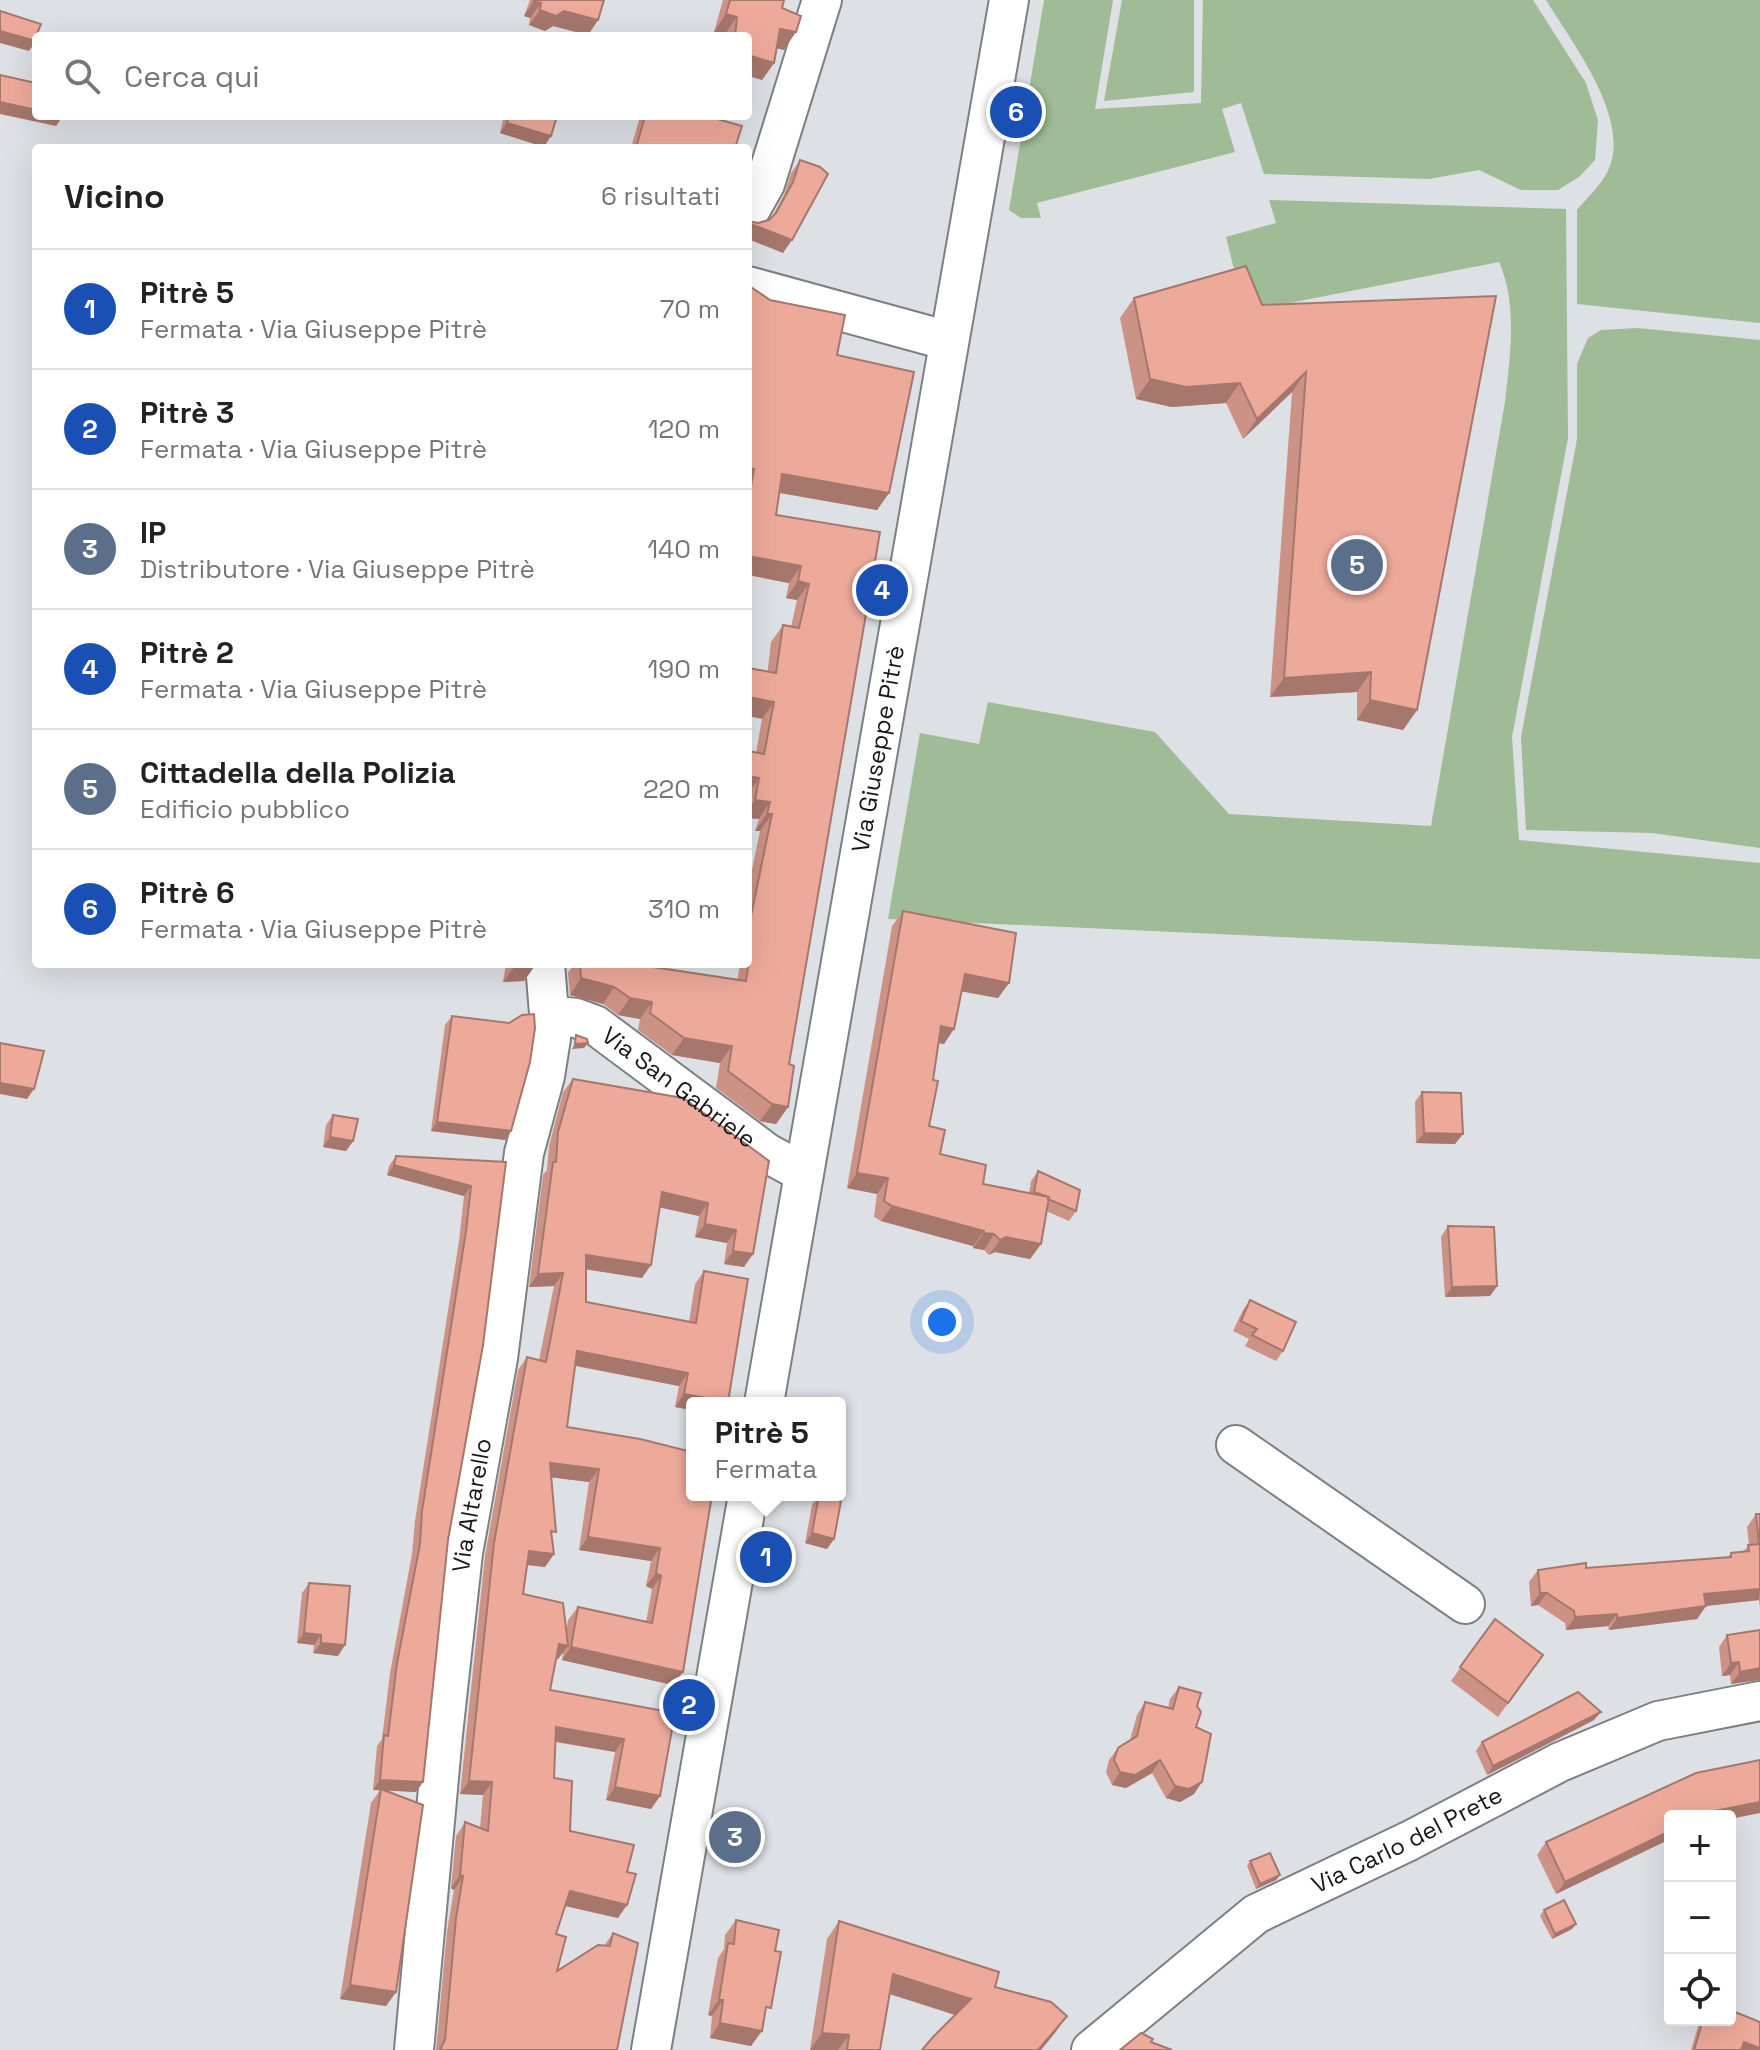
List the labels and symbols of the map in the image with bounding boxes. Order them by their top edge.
pin: 6 [990,82,1042,142]
pin: 5 [1331,535,1383,595]
pin: 4 [856,560,908,620]
street label: Via Giuseppe Pitrè [844,643,911,855]
street label: Via San Gabriele [596,1020,762,1155]
your location [922,1302,962,1342]
street label: Via Altarello [445,1436,498,1574]
pin: 1 [740,1527,792,1587]
pin: 2 [663,1675,715,1735]
street label: Via Carlo del Prete [1306,1779,1507,1900]
pin: 3 [709,1807,761,1867]

